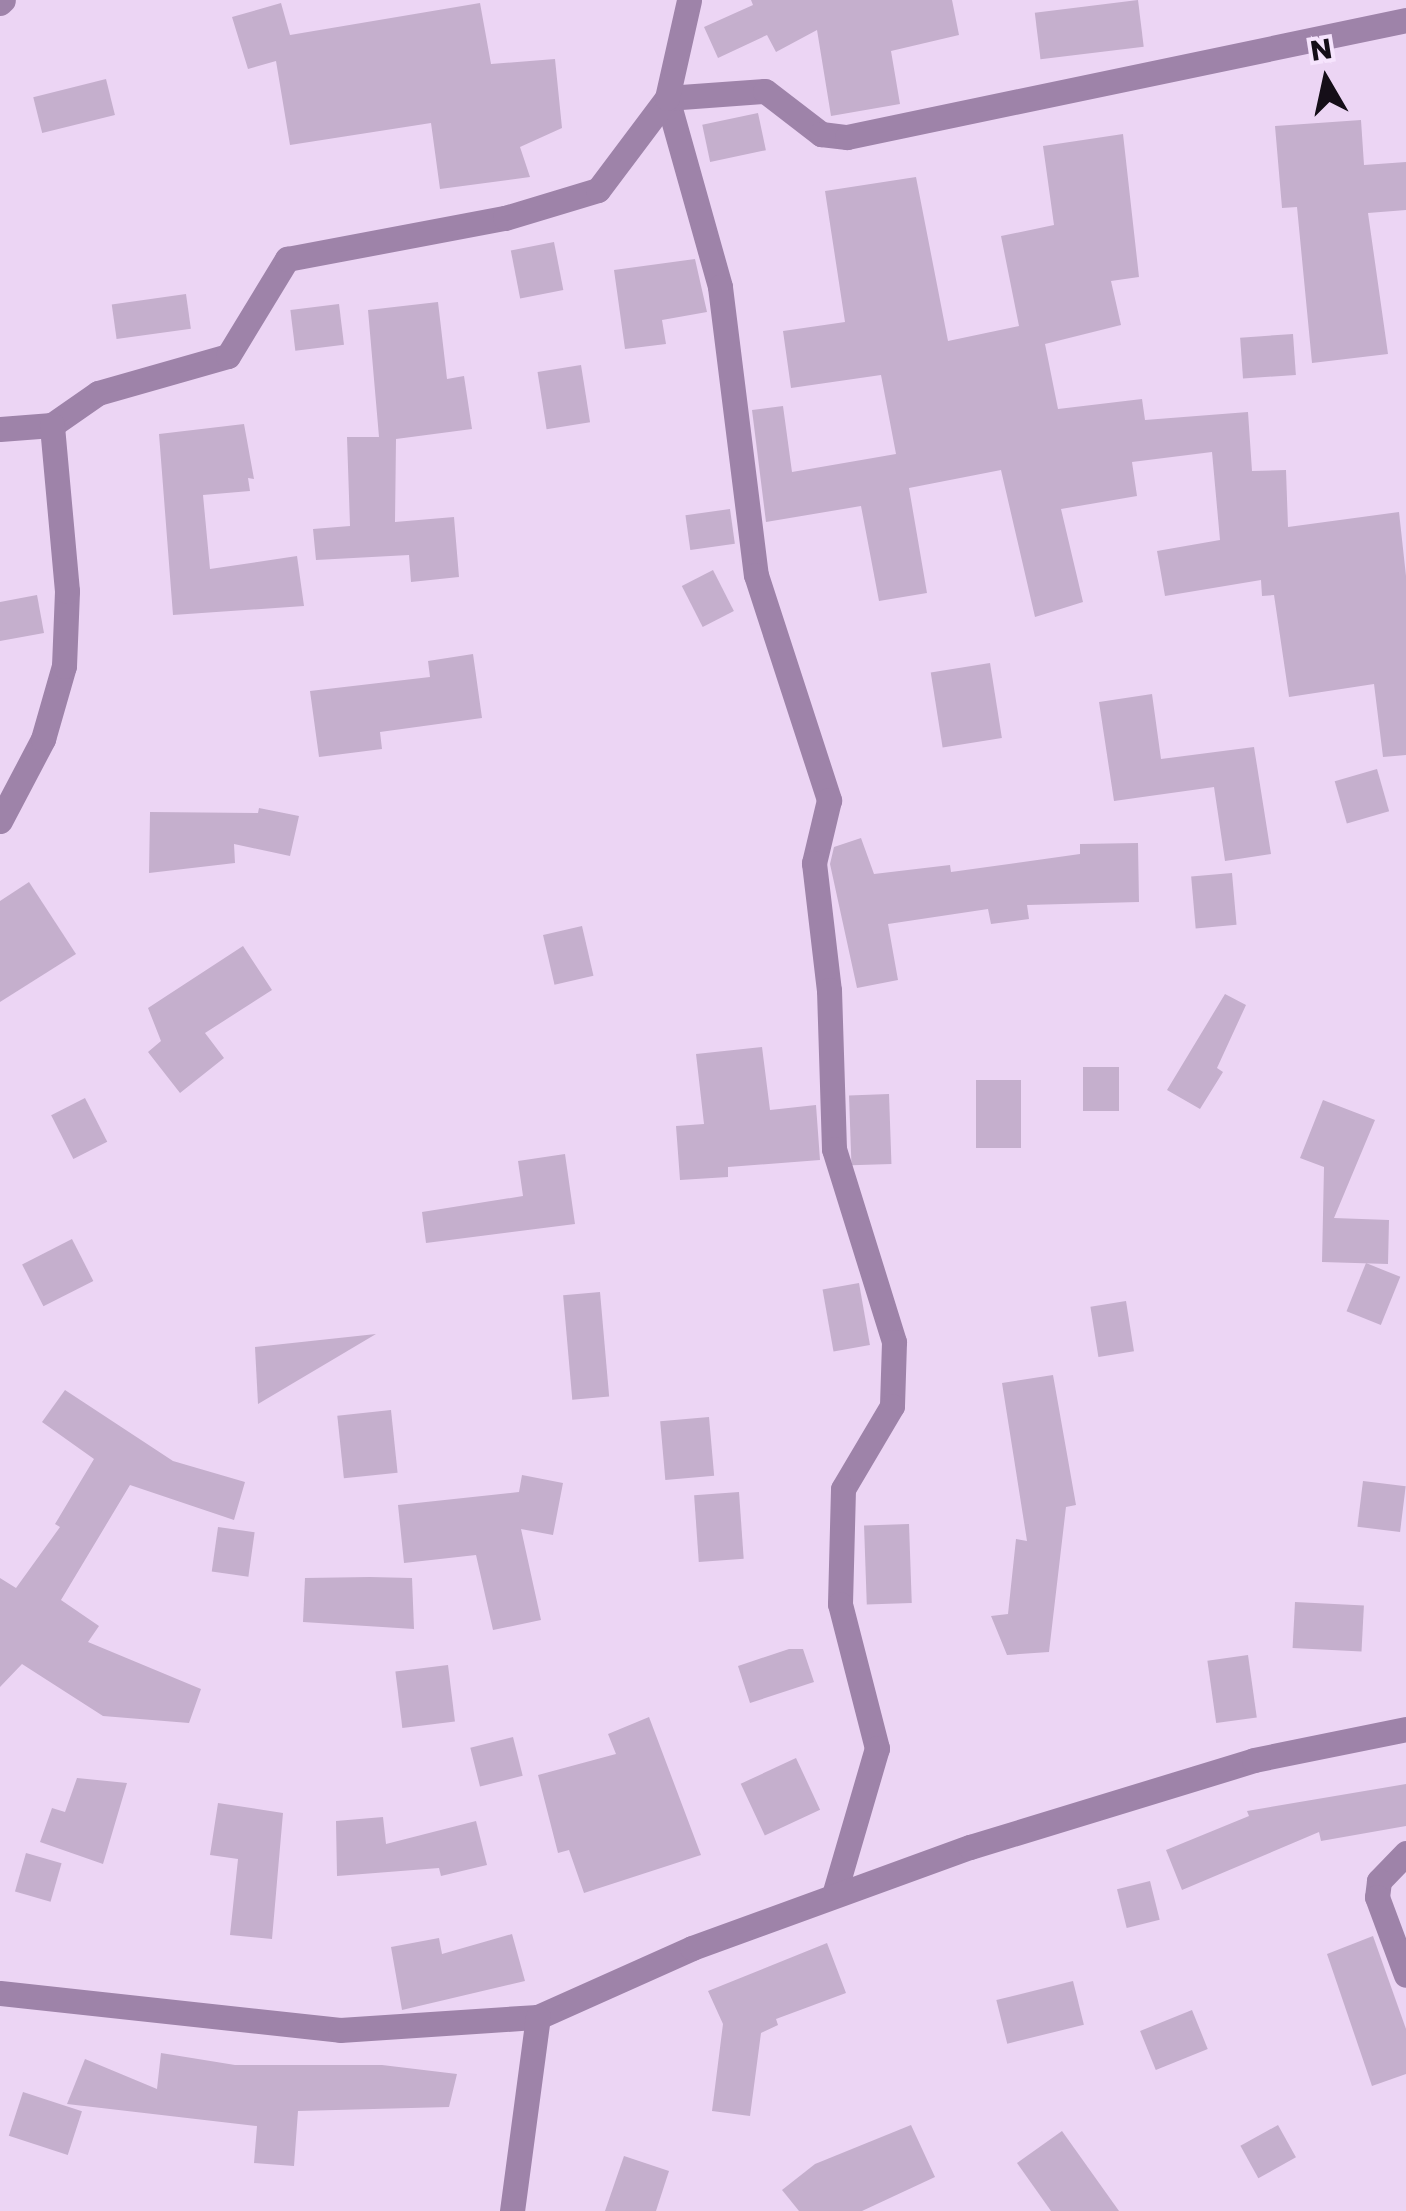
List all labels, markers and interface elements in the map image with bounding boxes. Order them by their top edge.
text: N [1308,29,1335,71]
north arrow [1276,30,1376,130]

